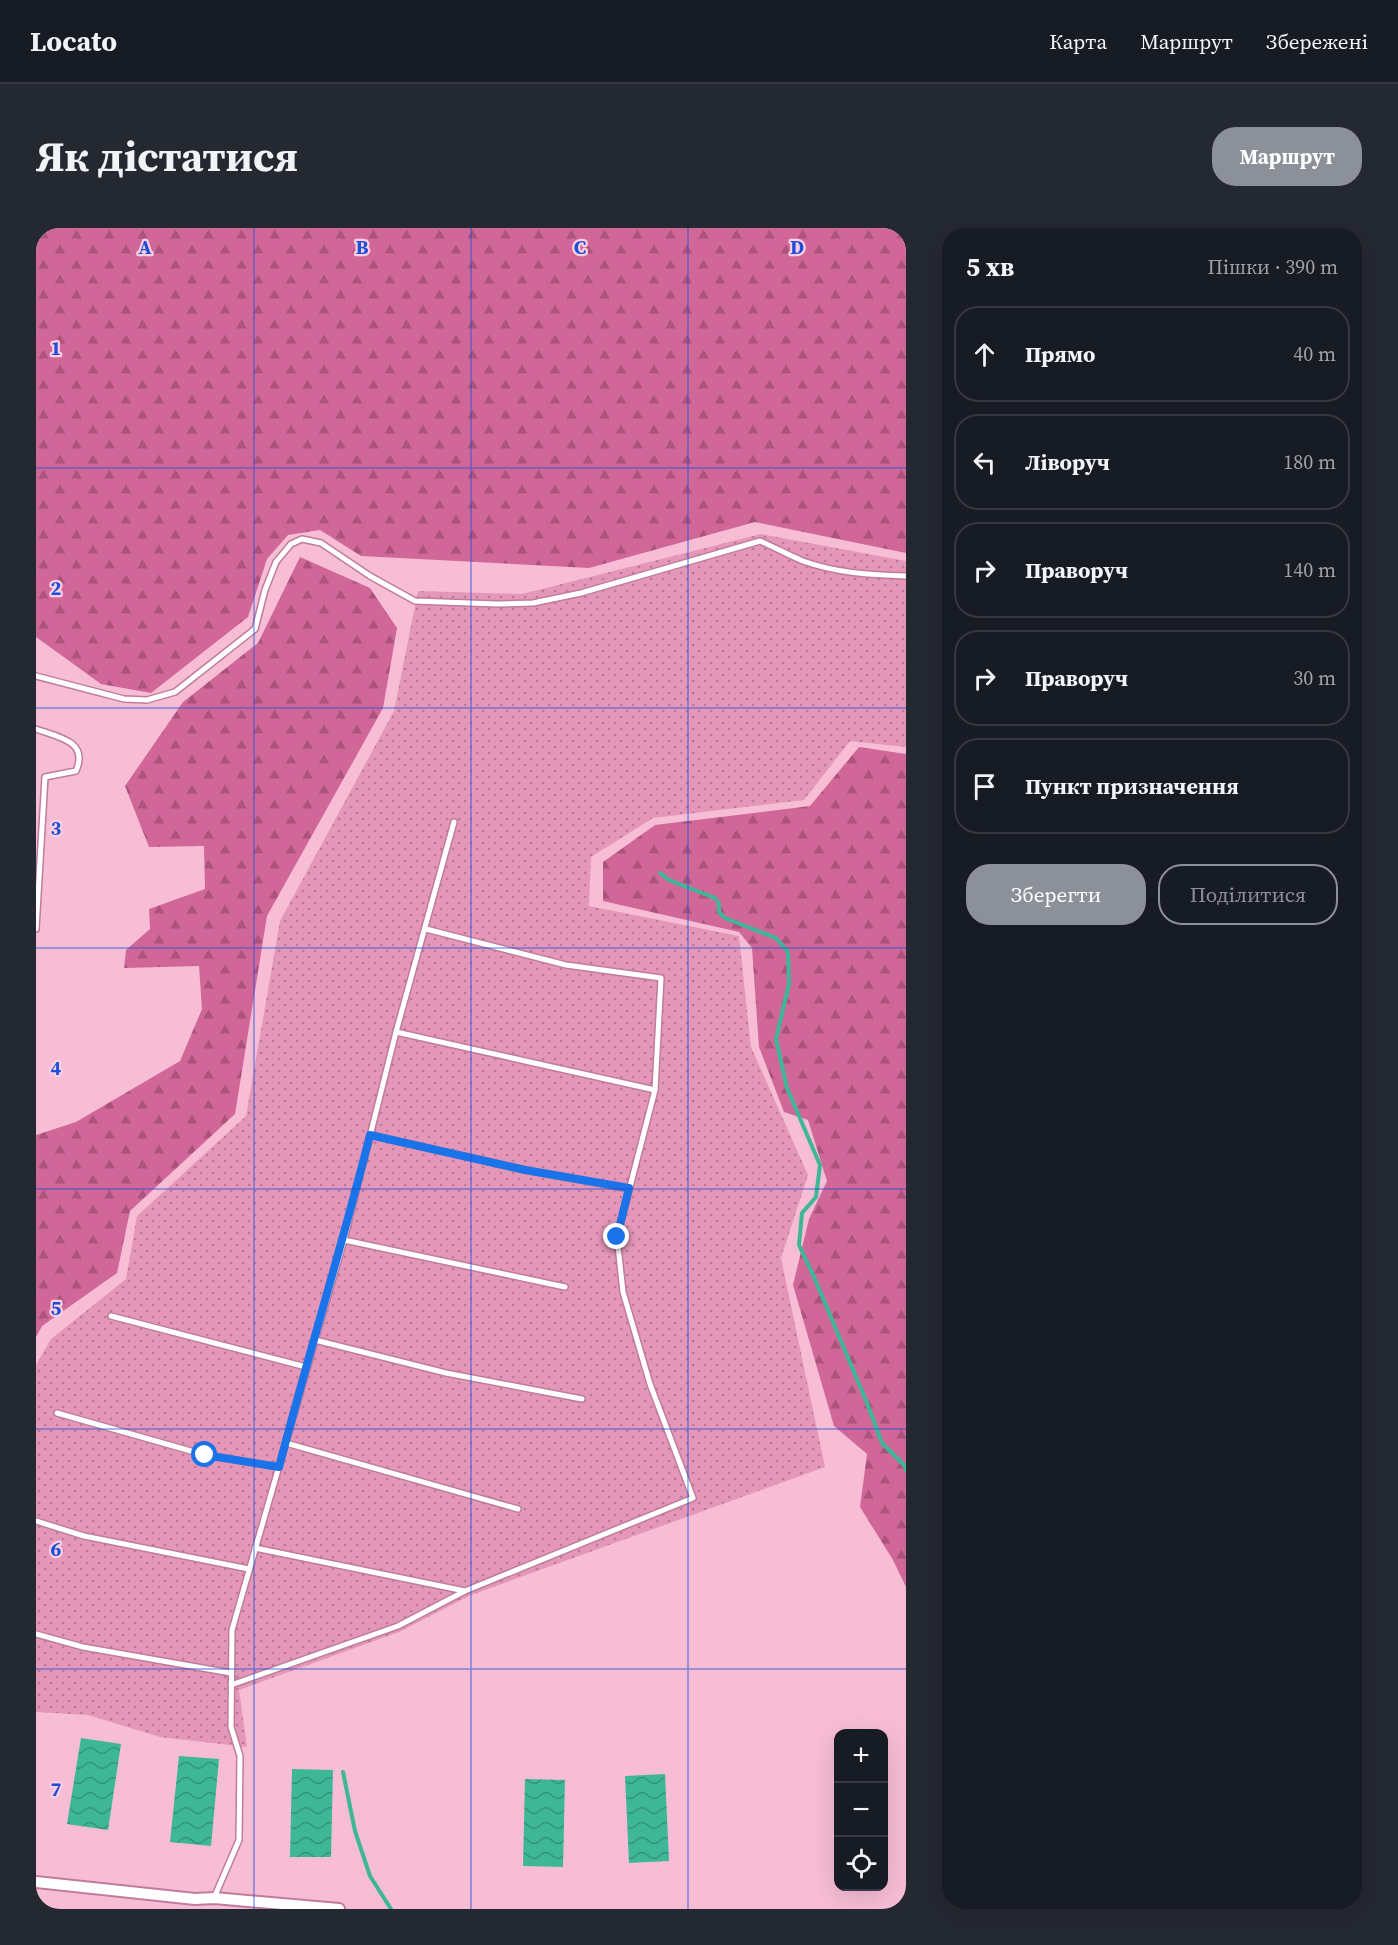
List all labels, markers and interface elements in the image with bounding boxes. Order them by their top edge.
text: Locato [30,22,117,60]
text: Карта [1049,27,1107,56]
text: Маршрут [1140,27,1233,56]
text: Збережені [1266,27,1368,56]
text: Як дістатися [36,127,298,185]
button: Маршрут [1212,127,1362,186]
text: A [138,233,152,261]
text: B [355,233,369,261]
text: C [574,233,586,261]
text: D [790,233,804,261]
text: 5 хв [966,249,1014,285]
text: Пішки · 390 m [1207,253,1338,281]
text: 1 [51,334,61,362]
icon: ahead [968,338,1001,371]
text: Прямо [1025,339,1095,369]
text: 40 m [1293,340,1336,368]
icon: left [968,446,1001,479]
text: Ліворуч [1025,447,1110,477]
text: 180 m [1283,448,1336,476]
icon: right [968,554,1001,587]
text: Праворуч [1025,555,1128,585]
text: 140 m [1283,556,1336,584]
text: 2 [51,574,62,602]
icon: right [968,662,1001,695]
text: Праворуч [1025,663,1128,693]
text: 30 m [1293,664,1336,692]
icon: arrive [968,770,1001,803]
text: Пункт призначення [1025,771,1239,801]
text: 3 [51,814,62,842]
button: Зберегти [966,864,1146,925]
button: Поділитися [1158,864,1338,925]
text: 4 [51,1054,62,1082]
route end [603,1223,629,1249]
text: 5 [51,1294,62,1322]
route start [191,1441,217,1467]
text: 6 [51,1535,62,1563]
map controls [834,1729,888,1891]
button: + [834,1729,888,1783]
text: 7 [51,1775,62,1803]
button: − [834,1783,888,1837]
button: locate [834,1837,888,1891]

